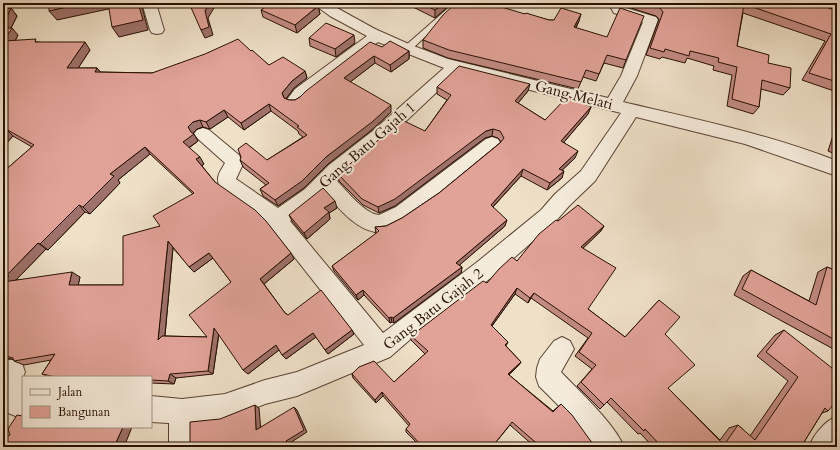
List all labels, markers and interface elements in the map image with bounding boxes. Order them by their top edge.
street label: Gang Melati [533,76,615,114]
street label: Gang Batu Gajah 1 [314,97,420,193]
street label: Gang Batu Gajah 2 [379,263,487,354]
legend [22,376,152,428]
text: Jalan [56,384,82,400]
text: Bangunan [58,404,110,420]

